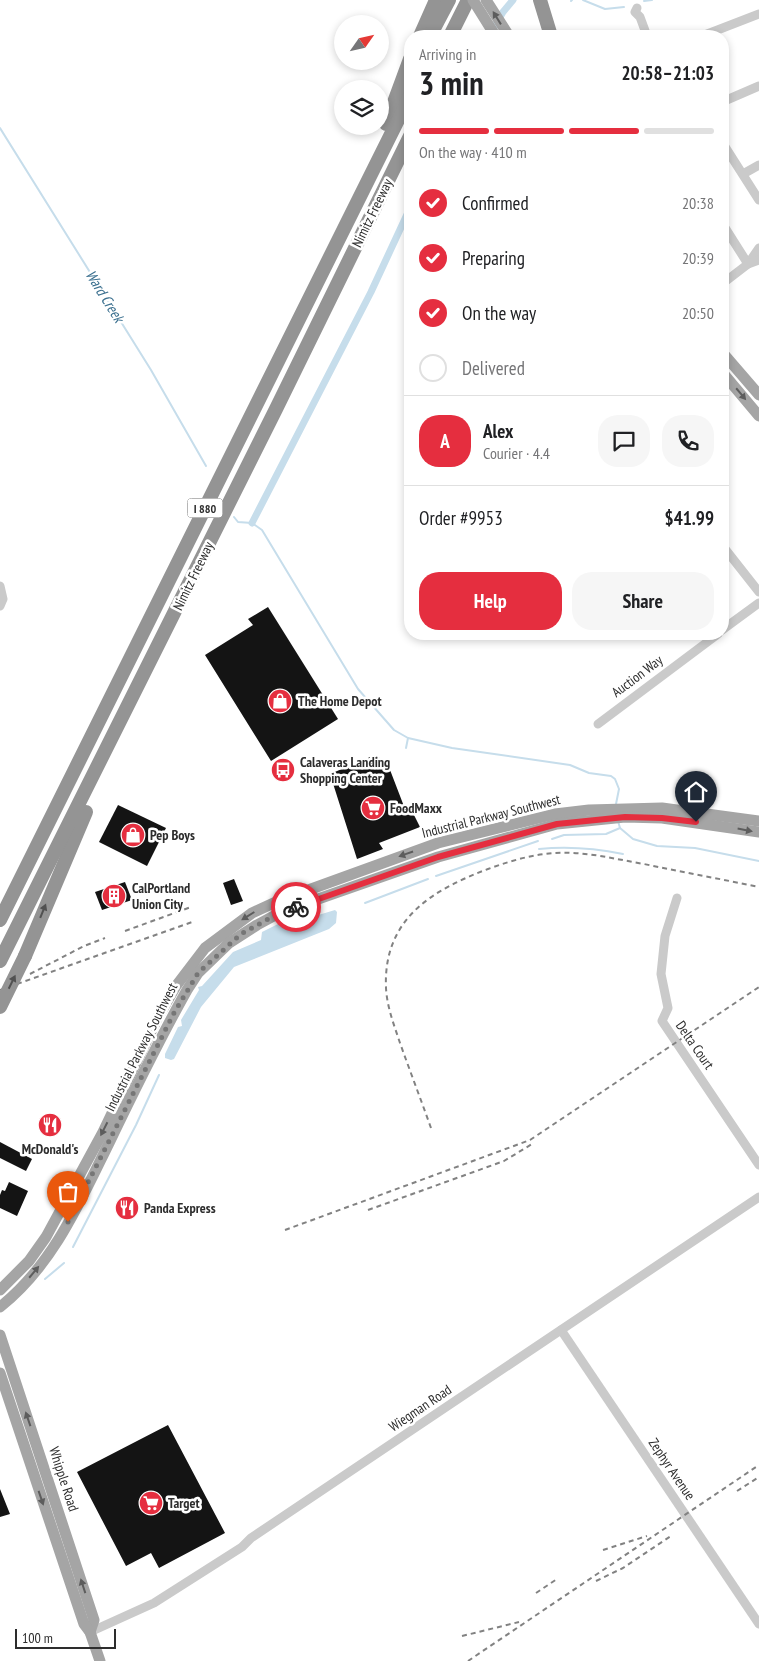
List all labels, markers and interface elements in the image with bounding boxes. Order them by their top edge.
one-way arrow [493,12,502,25]
north arrow [334,15,389,70]
map controls [334,15,389,135]
text: Arriving in [419,44,476,64]
text: 20:58–21:03 [621,61,714,85]
text: 3 min [419,62,484,104]
button: layers [334,80,389,135]
text: On the way · 410 m [419,142,527,162]
street label: Nimitz Freeway [348,175,397,250]
icon: check [419,189,447,217]
text: Confirmed [462,191,529,215]
text: 20:38 [682,193,714,213]
icon: check [419,244,447,272]
text: Preparing [462,246,525,270]
text: 20:39 [682,248,714,268]
water label: Ward Creek [82,266,130,328]
icon: check [419,299,447,327]
text: On the way [462,301,536,325]
text: 20:50 [682,303,714,323]
text: Delivered [462,356,525,380]
one-way arrow [735,387,746,400]
button: chat [598,415,650,467]
button: phone [662,415,714,467]
text: Alex [483,419,513,443]
text: A [440,429,450,453]
text: Courier · 4.4 [483,443,550,463]
road number: I 880 [188,498,222,518]
text: Order #9953 [419,506,503,530]
text: $41.99 [665,506,714,530]
street label: Nimitz Freeway [169,538,218,613]
button: Help [419,572,562,630]
button: Share [572,572,714,630]
street label: Auction Way [608,651,667,701]
shop icon: The Home Depot [267,688,293,714]
place label: The Home Depot [298,692,382,710]
place label: Calaveras Landing Shopping Center [300,753,390,787]
bus stop icon: Calaveras Landing Shopping Center [270,757,296,783]
pin [675,771,717,822]
icon: home [682,778,710,806]
street label: Industrial Parkway Southwest [420,790,562,842]
supermarket icon: FoodMaxx [360,795,386,821]
place label: FoodMaxx [390,799,443,817]
shop icon: Pep Boys [120,822,146,848]
place label: Pep Boys [150,826,195,844]
one-way arrow [737,826,753,834]
one-way arrow [398,850,413,858]
place label: CalPortland Union City [132,879,190,913]
courier [271,882,321,932]
building icon: CalPortland Union City [101,883,127,909]
icon: bike [282,893,310,921]
one-way arrow [39,903,47,918]
one-way arrow [242,911,255,920]
one-way arrow [8,974,17,989]
street label: Industrial Parkway Southwest [101,980,181,1114]
street label: Delta Court [672,1017,718,1073]
restaurant icon: McDonald's [37,1112,63,1138]
one-way arrow [100,1121,108,1136]
place label: McDonald's [22,1140,78,1158]
pin [47,1171,89,1222]
icon: bag [54,1178,82,1206]
restaurant icon: Panda Express [114,1195,140,1221]
place label: Panda Express [144,1199,216,1217]
one-way arrow [29,1266,40,1279]
street label: Wiegman Road [385,1380,455,1436]
one-way arrow [24,1412,32,1427]
street label: Zephyr Avenue [645,1435,699,1504]
street label: Whipple Road [45,1445,83,1513]
supermarket icon: Target [138,1490,164,1516]
one-way arrow [37,1491,45,1506]
place label: Target [168,1494,200,1512]
one-way arrow [78,1578,86,1593]
scale bar [15,1626,116,1649]
text: 100 m [22,1629,53,1647]

